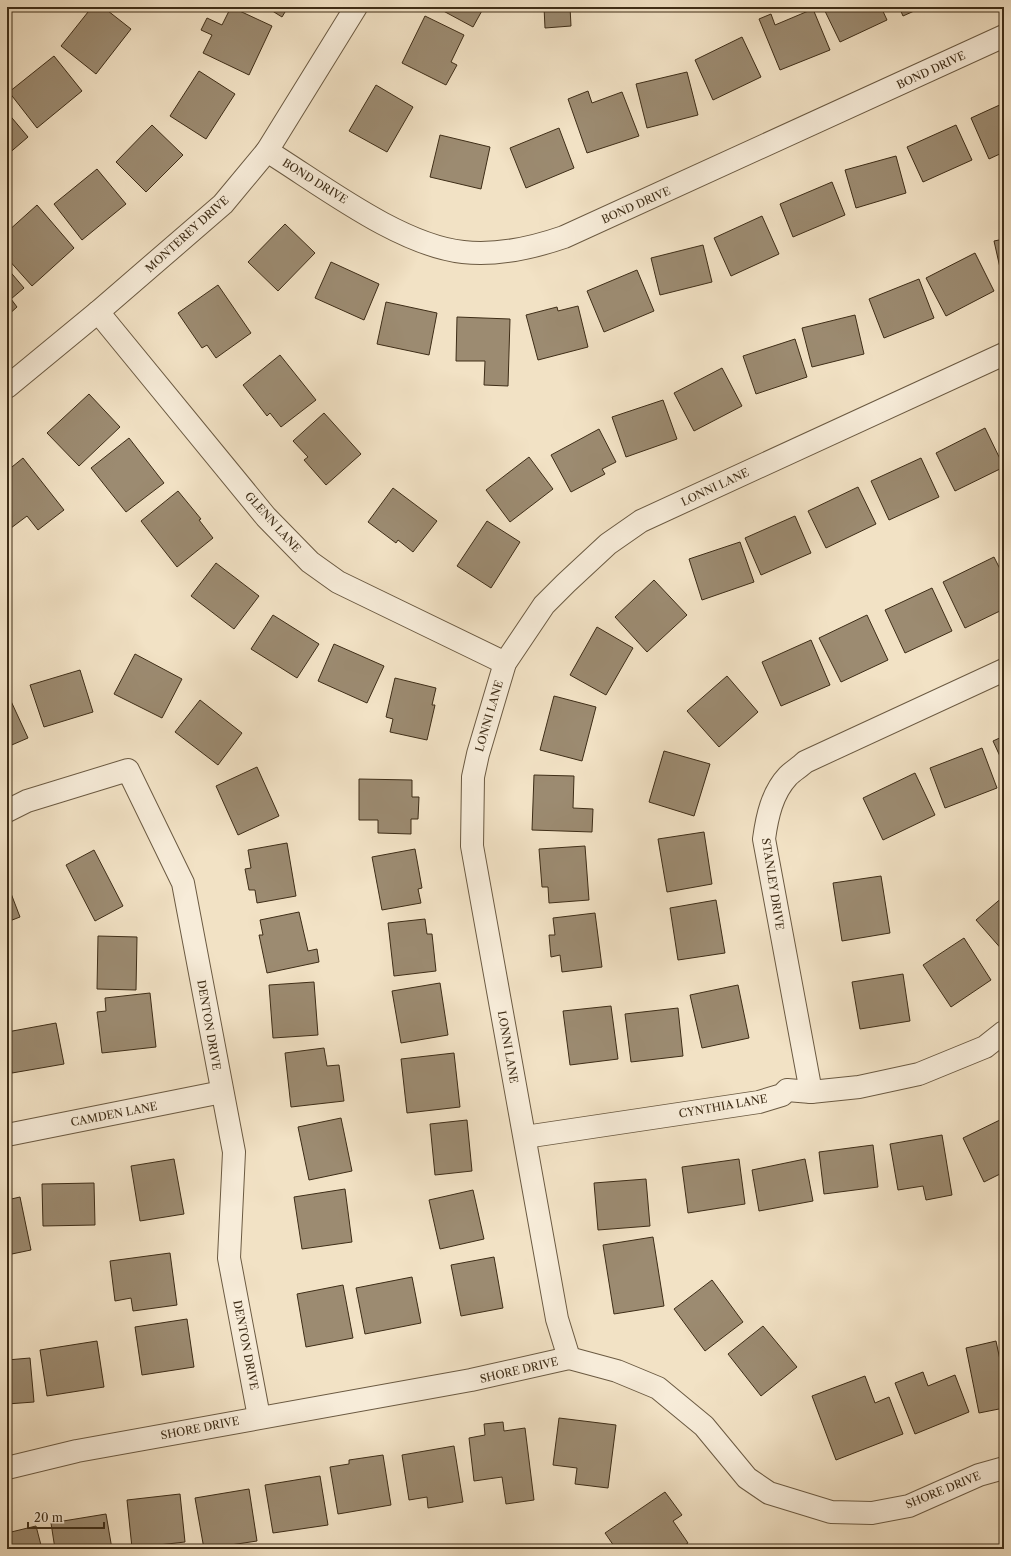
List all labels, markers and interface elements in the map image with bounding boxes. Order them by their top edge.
street label: BOND DRIVE [894,48,968,92]
street label: BOND DRIVE [280,155,350,207]
street label: BOND DRIVE [599,183,673,226]
street label: MONTEREY DRIVE [142,193,232,275]
street label: LONNI LANE [679,465,752,509]
street label: GLENN LANE [242,489,304,556]
street label: LONNI LANE [472,678,506,753]
street label: STANLEY DRIVE [759,837,787,931]
street label: DENTON DRIVE [194,979,224,1072]
street label: LONNI LANE [495,1010,521,1085]
street label: CYNTHIA LANE [678,1091,769,1121]
street label: CAMDEN LANE [69,1099,159,1129]
street label: DENTON DRIVE [230,1299,262,1392]
street label: SHORE DRIVE [478,1354,560,1386]
street label: SHORE DRIVE [159,1413,241,1443]
street label: SHORE DRIVE [903,1468,983,1511]
scale bar [28,1504,104,1530]
text: 20 m [34,1510,63,1525]

